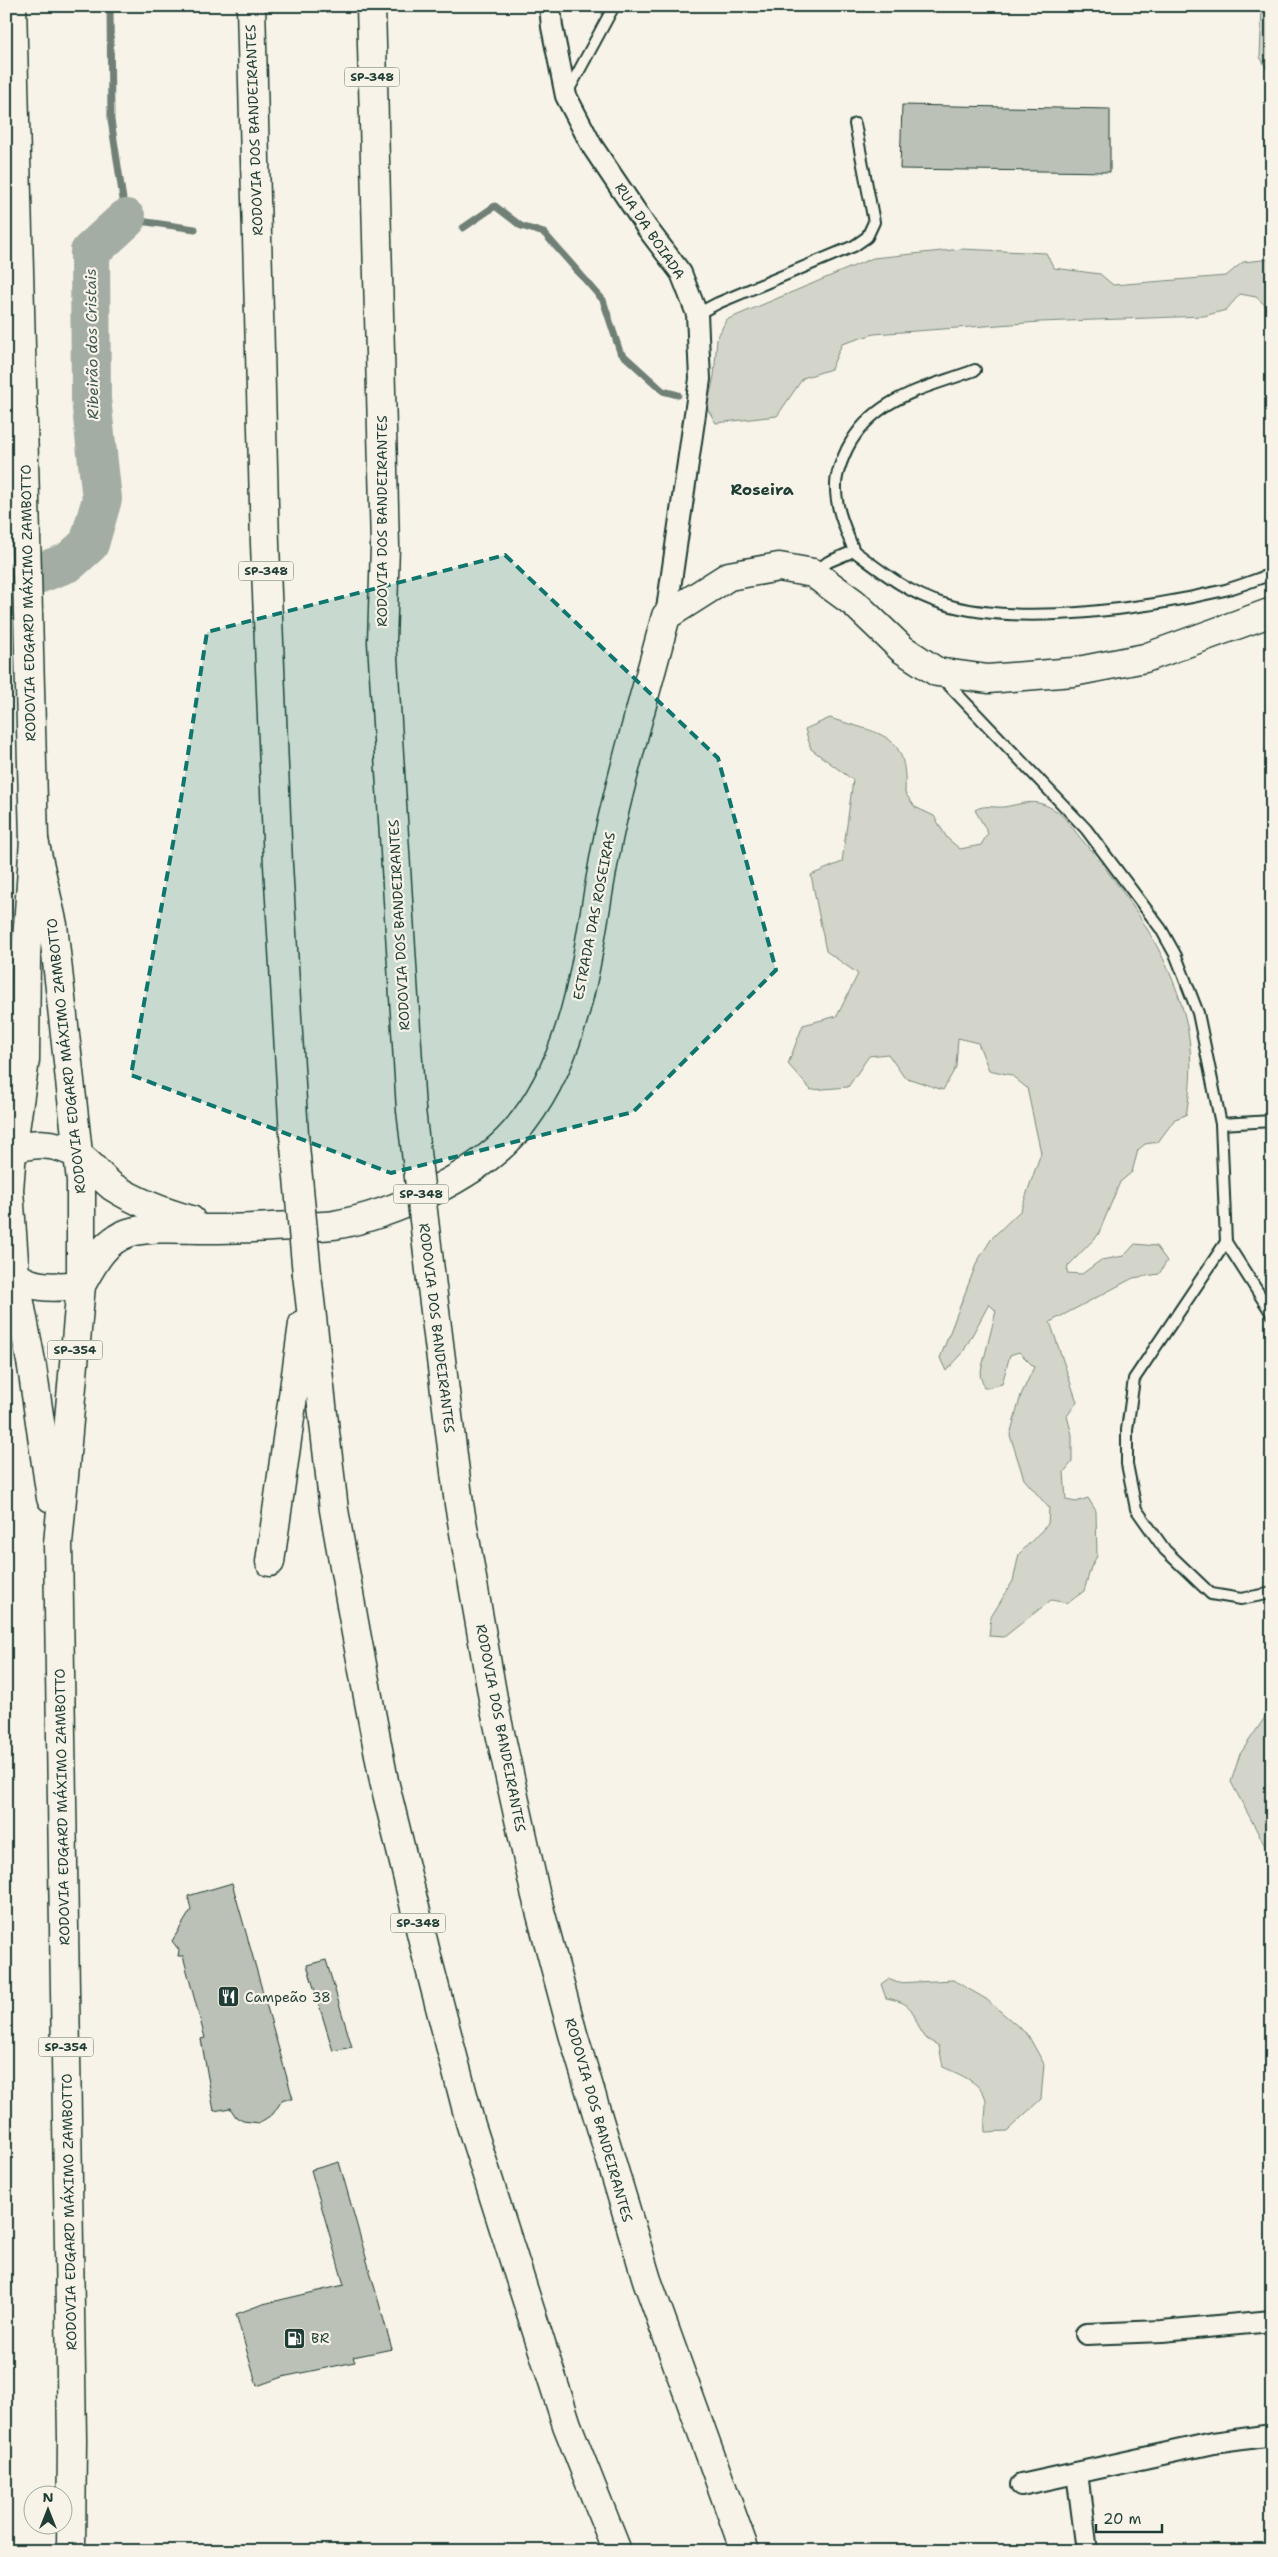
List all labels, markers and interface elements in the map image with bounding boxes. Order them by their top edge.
street label: RODOVIA DOS BANDEIRANTES [241,24,267,236]
road number: SP-348 [344,68,400,86]
street label: RUA DA BOIADA [611,179,689,283]
water label: Ribeirão dos Cristais [81,268,103,420]
street label: RODOVIA DOS BANDEIRANTES [373,415,391,627]
street label: RODOVIA EDGARD MÁXIMO ZAMBOTTO [17,464,39,742]
district label: Roseira [730,479,794,500]
road number: SP-348 [238,562,294,580]
street label: RODOVIA DOS BANDEIRANTES [384,819,414,1031]
street label: ESTRADA DAS ROSEIRAS [569,830,619,1002]
street label: RODOVIA EDGARD MÁXIMO ZAMBOTTO [43,917,89,1195]
road number: SP-348 [394,1184,448,1204]
street label: RODOVIA DOS BANDEIRANTES [415,1222,459,1434]
road number: SP-354 [48,1340,102,1360]
street label: RODOVIA DOS BANDEIRANTES [472,1623,530,1834]
street label: RODOVIA EDGARD MÁXIMO ZAMBOTTO [51,1668,73,1946]
road number: SP-348 [390,1914,446,1932]
restaurant icon: Campeão 38 [217,1985,241,2009]
place label: Campeão 38 [245,1988,331,2006]
street label: RODOVIA DOS BANDEIRANTES [561,2016,637,2224]
road number: SP-354 [38,2038,94,2056]
street label: RODOVIA EDGARD MÁXIMO ZAMBOTTO [58,2073,80,2351]
fuel station icon: BR [283,2326,307,2350]
place label: BR [311,2329,330,2347]
north arrow [22,2484,72,2534]
text: N [42,2488,54,2506]
scale bar [1096,2502,1162,2534]
text: 20 m [1103,2509,1142,2529]

